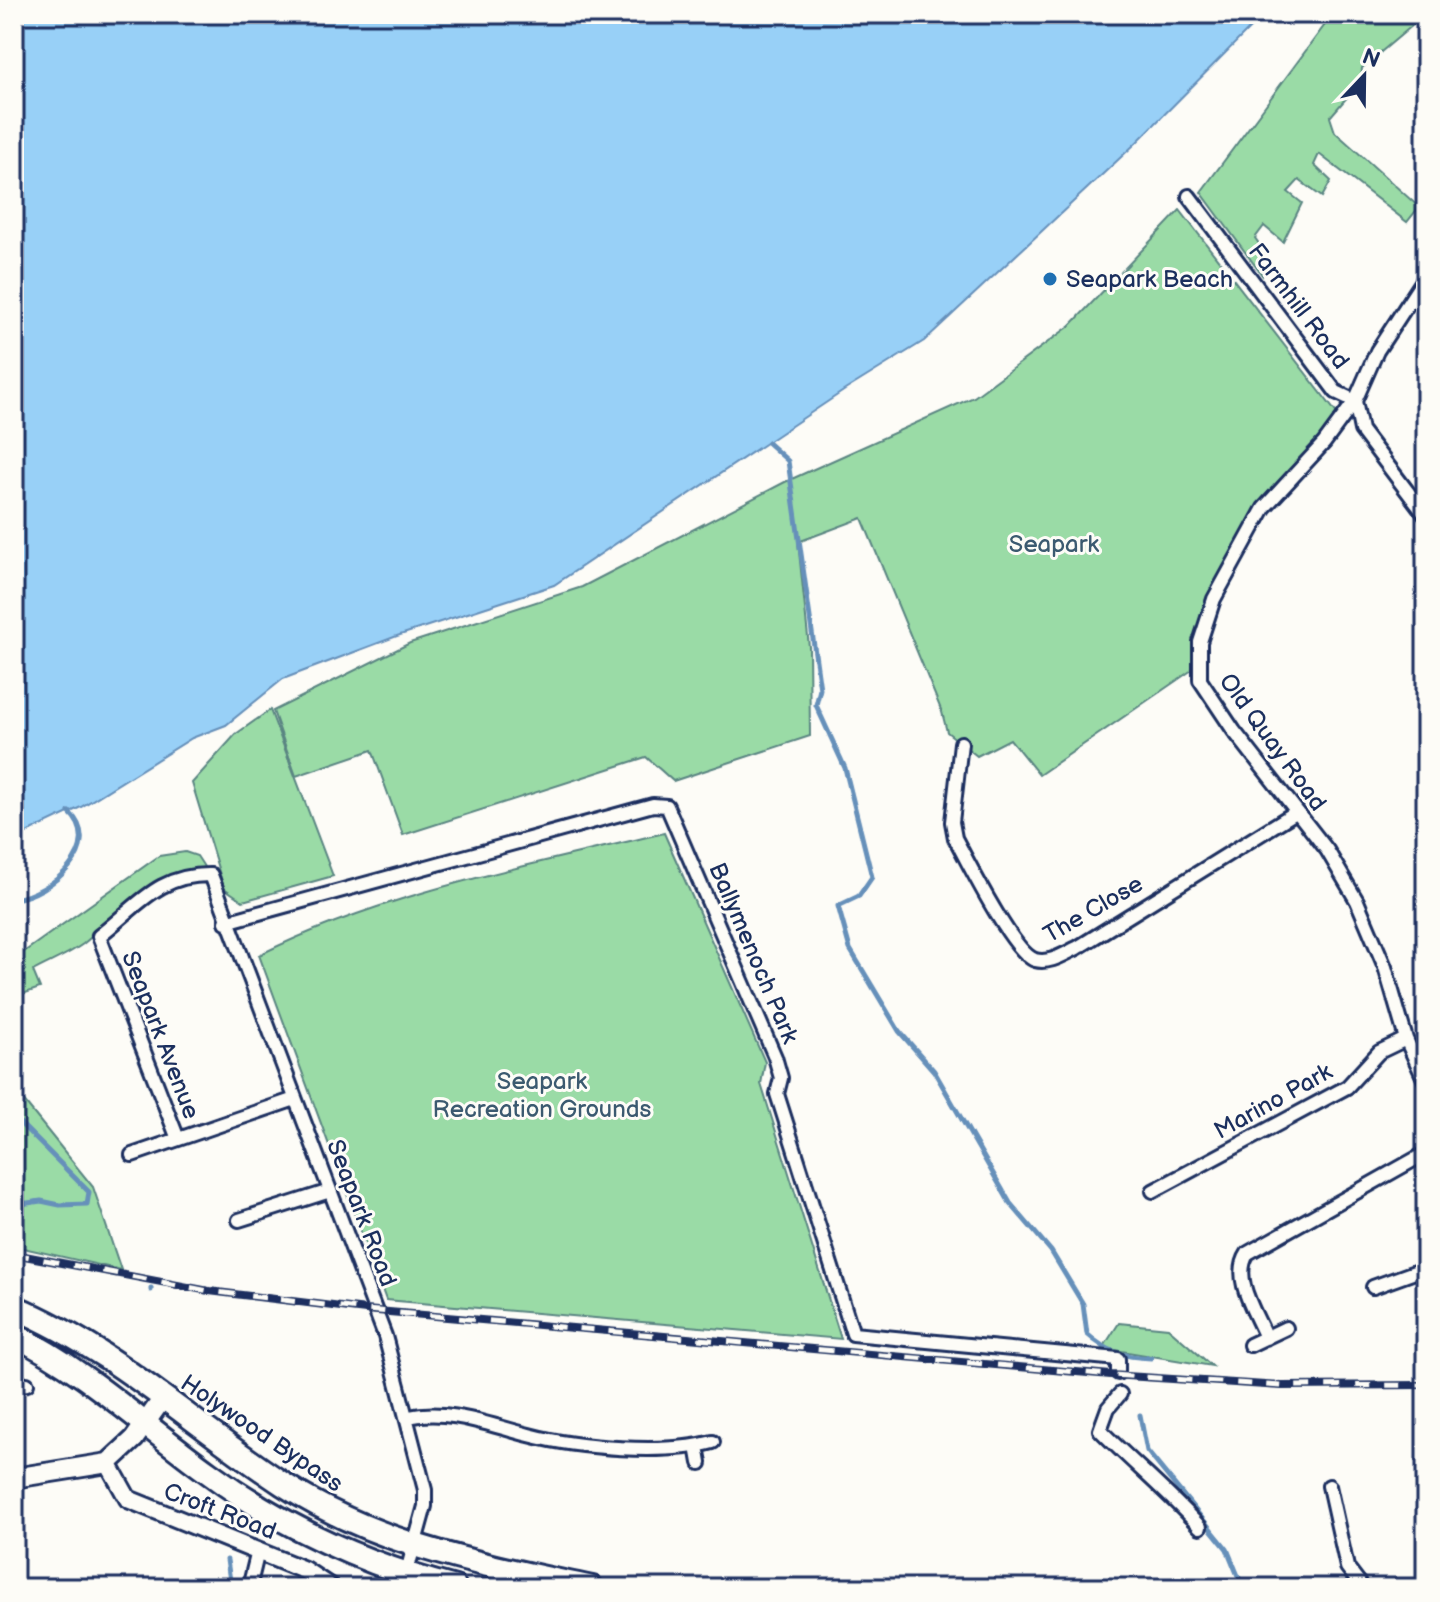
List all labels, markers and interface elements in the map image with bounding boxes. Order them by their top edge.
north arrow [1324,36,1404,116]
text: N [1358,43,1384,74]
street label: Farmhill Road [1242,238,1355,375]
place label: Seapark Beach [1066,265,1233,294]
marker: Seapark Beach [1041,270,1059,288]
park label: Seapark [1009,530,1099,559]
street label: Old Quay Road [1213,668,1332,817]
street label: Ballymenoch Park [702,858,805,1048]
street label: The Close [1038,869,1148,949]
street label: Seapark Avenue [115,947,206,1123]
street label: Marino Park [1209,1057,1337,1146]
park label: Seapark Recreation Grounds [433,1067,652,1124]
street label: Seapark Road [320,1136,403,1291]
street label: Holywood Bypass [175,1368,348,1498]
street label: Croft Road [159,1477,280,1546]

